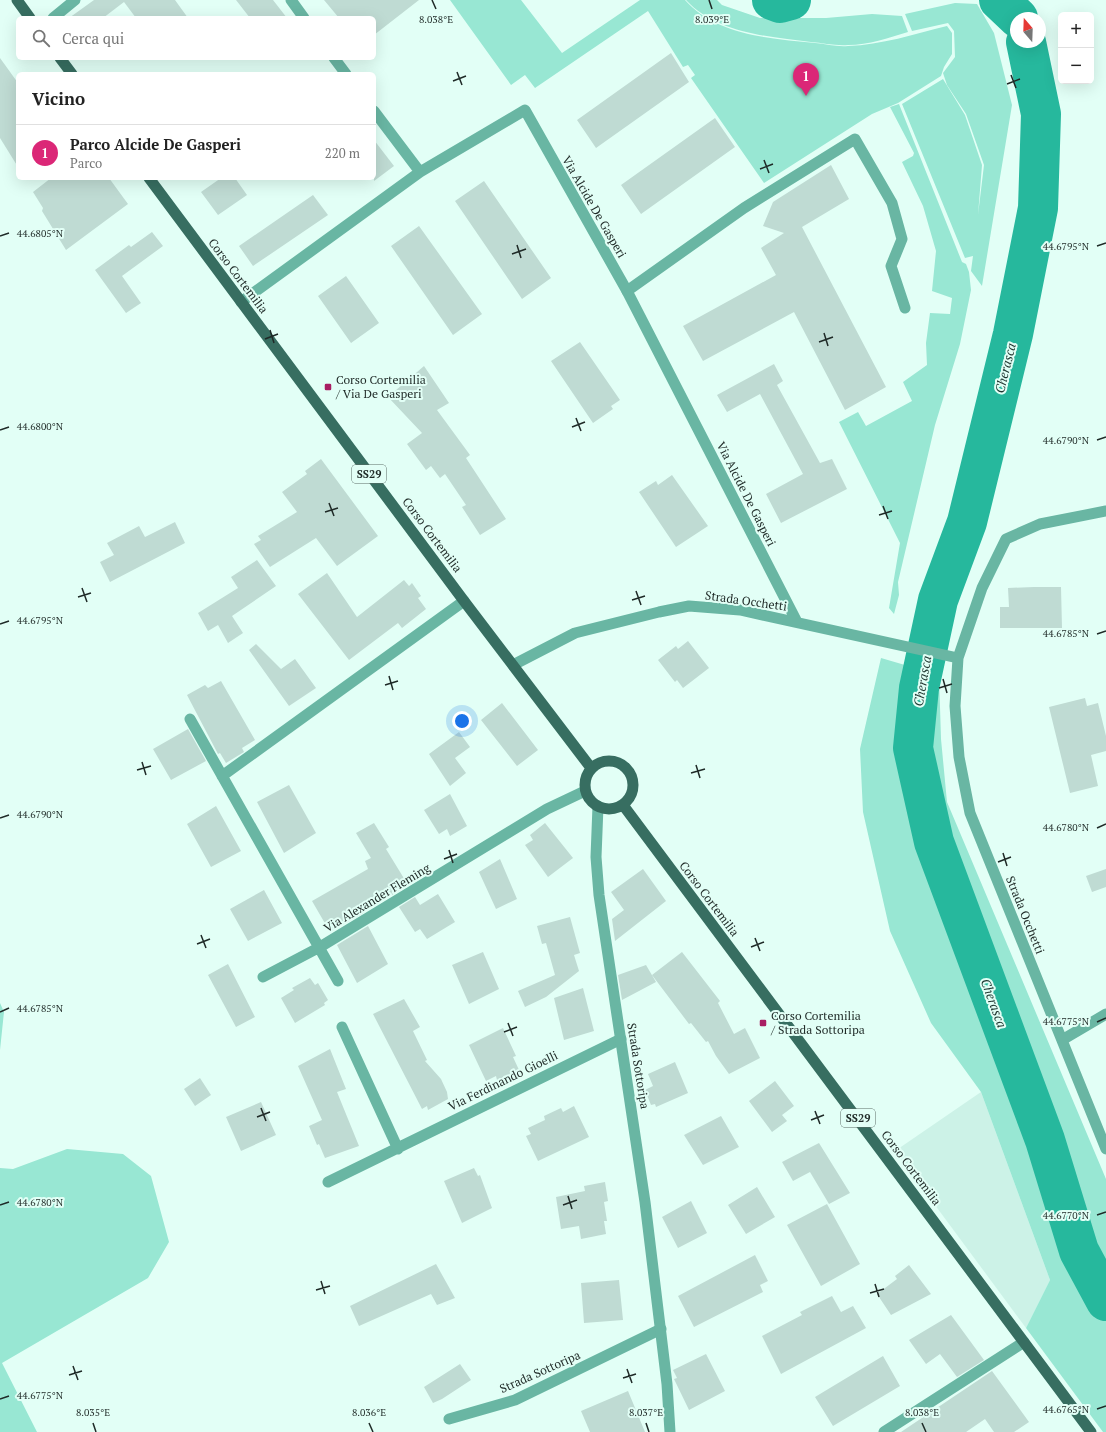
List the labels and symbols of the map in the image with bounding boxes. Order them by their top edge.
north arrow [1010,12,1046,48]
text: 8.038°E [419,13,453,26]
text: 8.039°E [695,13,729,26]
pin: 1 [793,63,819,96]
street label: Via Alcide De Gasperi [559,153,630,261]
text: 44.6805°N [17,227,64,240]
street label: Corso Cortemilia [205,235,271,316]
text: 44.6795°N [1043,240,1090,253]
water label: Cherasca [990,341,1020,395]
place label: Corso Cortemilia / Via De Gasperi [335,372,426,401]
marker: Corso Cortemilia / Via De Gasperi [323,382,333,392]
text: 44.6800°N [17,420,64,433]
text: 44.6790°N [1043,434,1090,447]
street label: Via Alcide De Gasperi [714,439,779,549]
road number: SS29 [352,465,386,483]
street label: Corso Cortemilia [399,494,465,575]
street label: Strada Occhetti [704,587,788,614]
text: 44.6795°N [17,614,64,627]
text: 44.6785°N [1043,627,1090,640]
water label: Cherasca [909,654,935,708]
your location [452,711,472,731]
text: 44.6790°N [17,808,64,821]
text: 44.6780°N [1043,821,1090,834]
street label: Corso Cortemilia [676,858,742,939]
street label: Via Alexander Fleming [321,860,433,935]
street label: Strada Occhetti [1003,874,1048,956]
water label: Cherasca [977,976,1011,1030]
text: 44.6785°N [17,1002,64,1015]
place label: Corso Cortemilia / Strada Sottoripa [770,1008,865,1037]
text: 44.6775°N [1043,1015,1090,1028]
marker: Corso Cortemilia / Strada Sottoripa [758,1018,768,1028]
street label: Strada Sottoripa [624,1022,653,1110]
street label: Via Ferdinando Gioelli [445,1047,560,1114]
road number: SS29 [841,1109,875,1127]
street label: Corso Cortemilia [878,1127,944,1208]
text: 44.6780°N [17,1196,64,1209]
text: 44.6770°N [1043,1209,1090,1222]
street label: Strada Sottoripa [497,1347,582,1396]
text: 44.6775°N [17,1389,64,1402]
text: 44.6765°N [1043,1403,1090,1416]
text: 8.035°E [76,1406,110,1419]
text: 8.036°E [352,1406,386,1419]
text: 8.037°E [629,1406,663,1419]
text: 8.038°E [905,1406,939,1419]

